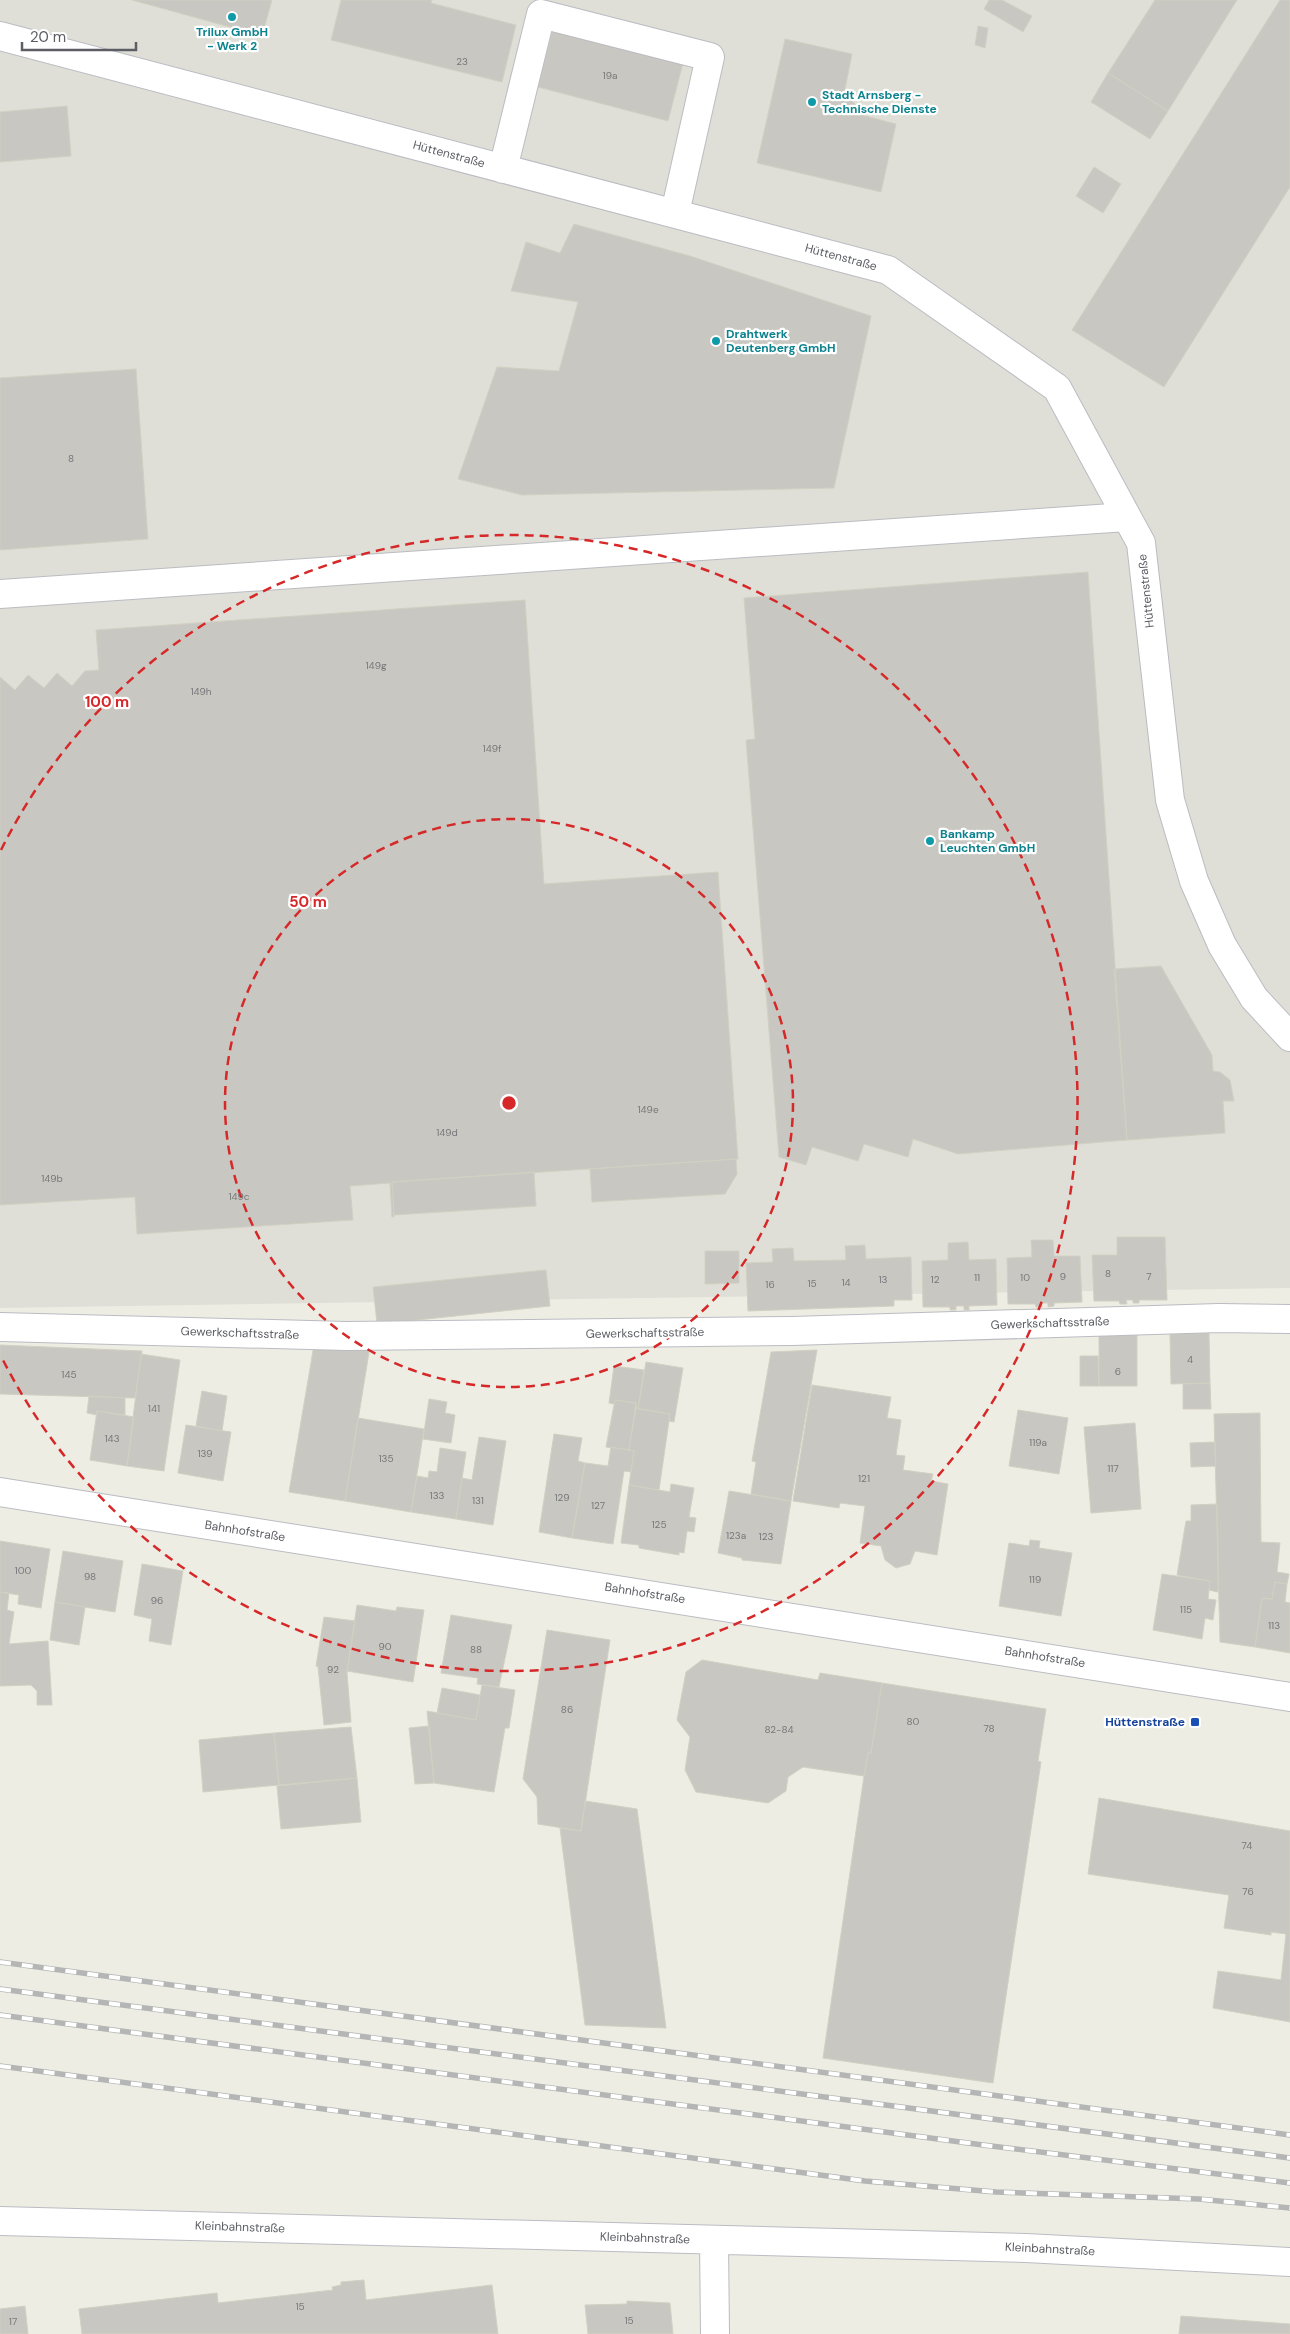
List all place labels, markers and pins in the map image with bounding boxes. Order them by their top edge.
marker: Trilux GmbH - Werk 2 [226,11,238,23]
place label: Trilux GmbH - Werk 2 [196,24,268,54]
place label: Stadt Arnsberg - Technische Dienste [822,87,937,117]
marker: Stadt Arnsberg - Technische Dienste [806,96,818,108]
place label: Drahtwerk Deutenberg GmbH [726,326,836,356]
marker: Drahtwerk Deutenberg GmbH [710,335,722,347]
place label: Bankamp Leuchten GmbH [940,826,1035,856]
marker: Bankamp Leuchten GmbH [924,835,936,847]
centre of rings [500,1094,518,1112]
place label: Hüttenstraße [1105,1714,1185,1730]
marker: Hüttenstraße [1189,1716,1201,1728]

